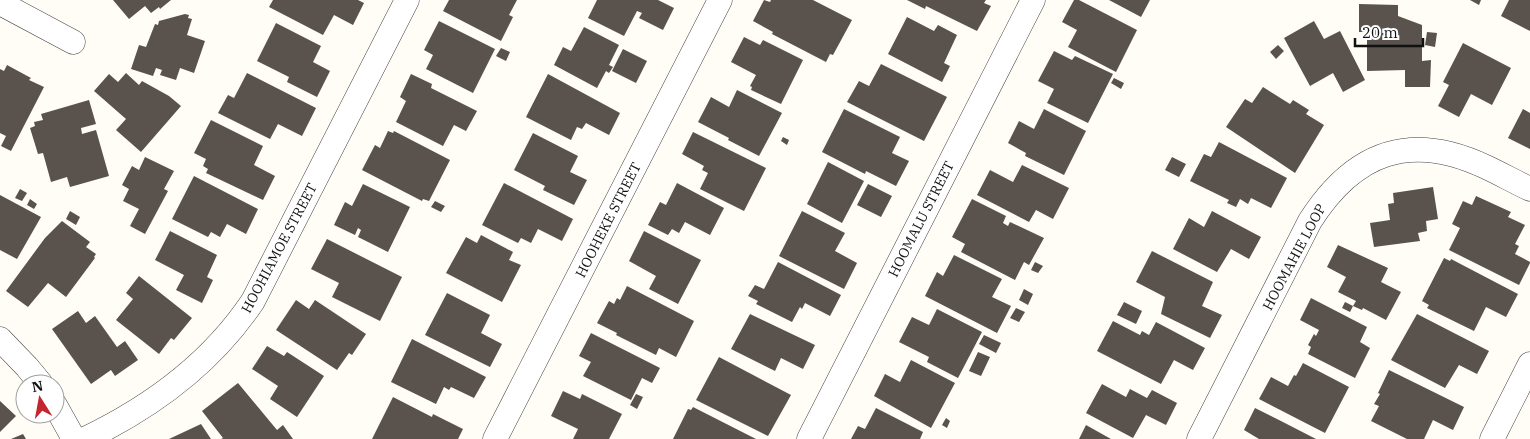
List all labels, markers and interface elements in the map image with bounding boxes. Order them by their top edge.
scale bar [1355,15,1422,47]
text: 20 m [1362,23,1398,42]
street label: HOOMALU STREET [884,158,958,280]
street label: HOOHEKE STREET [571,159,645,281]
street label: HOOHIAMOE STREET [237,180,321,316]
street label: HOOMAHIE LOOP [1258,200,1330,313]
north arrow [15,374,65,424]
text: N [30,376,45,396]

